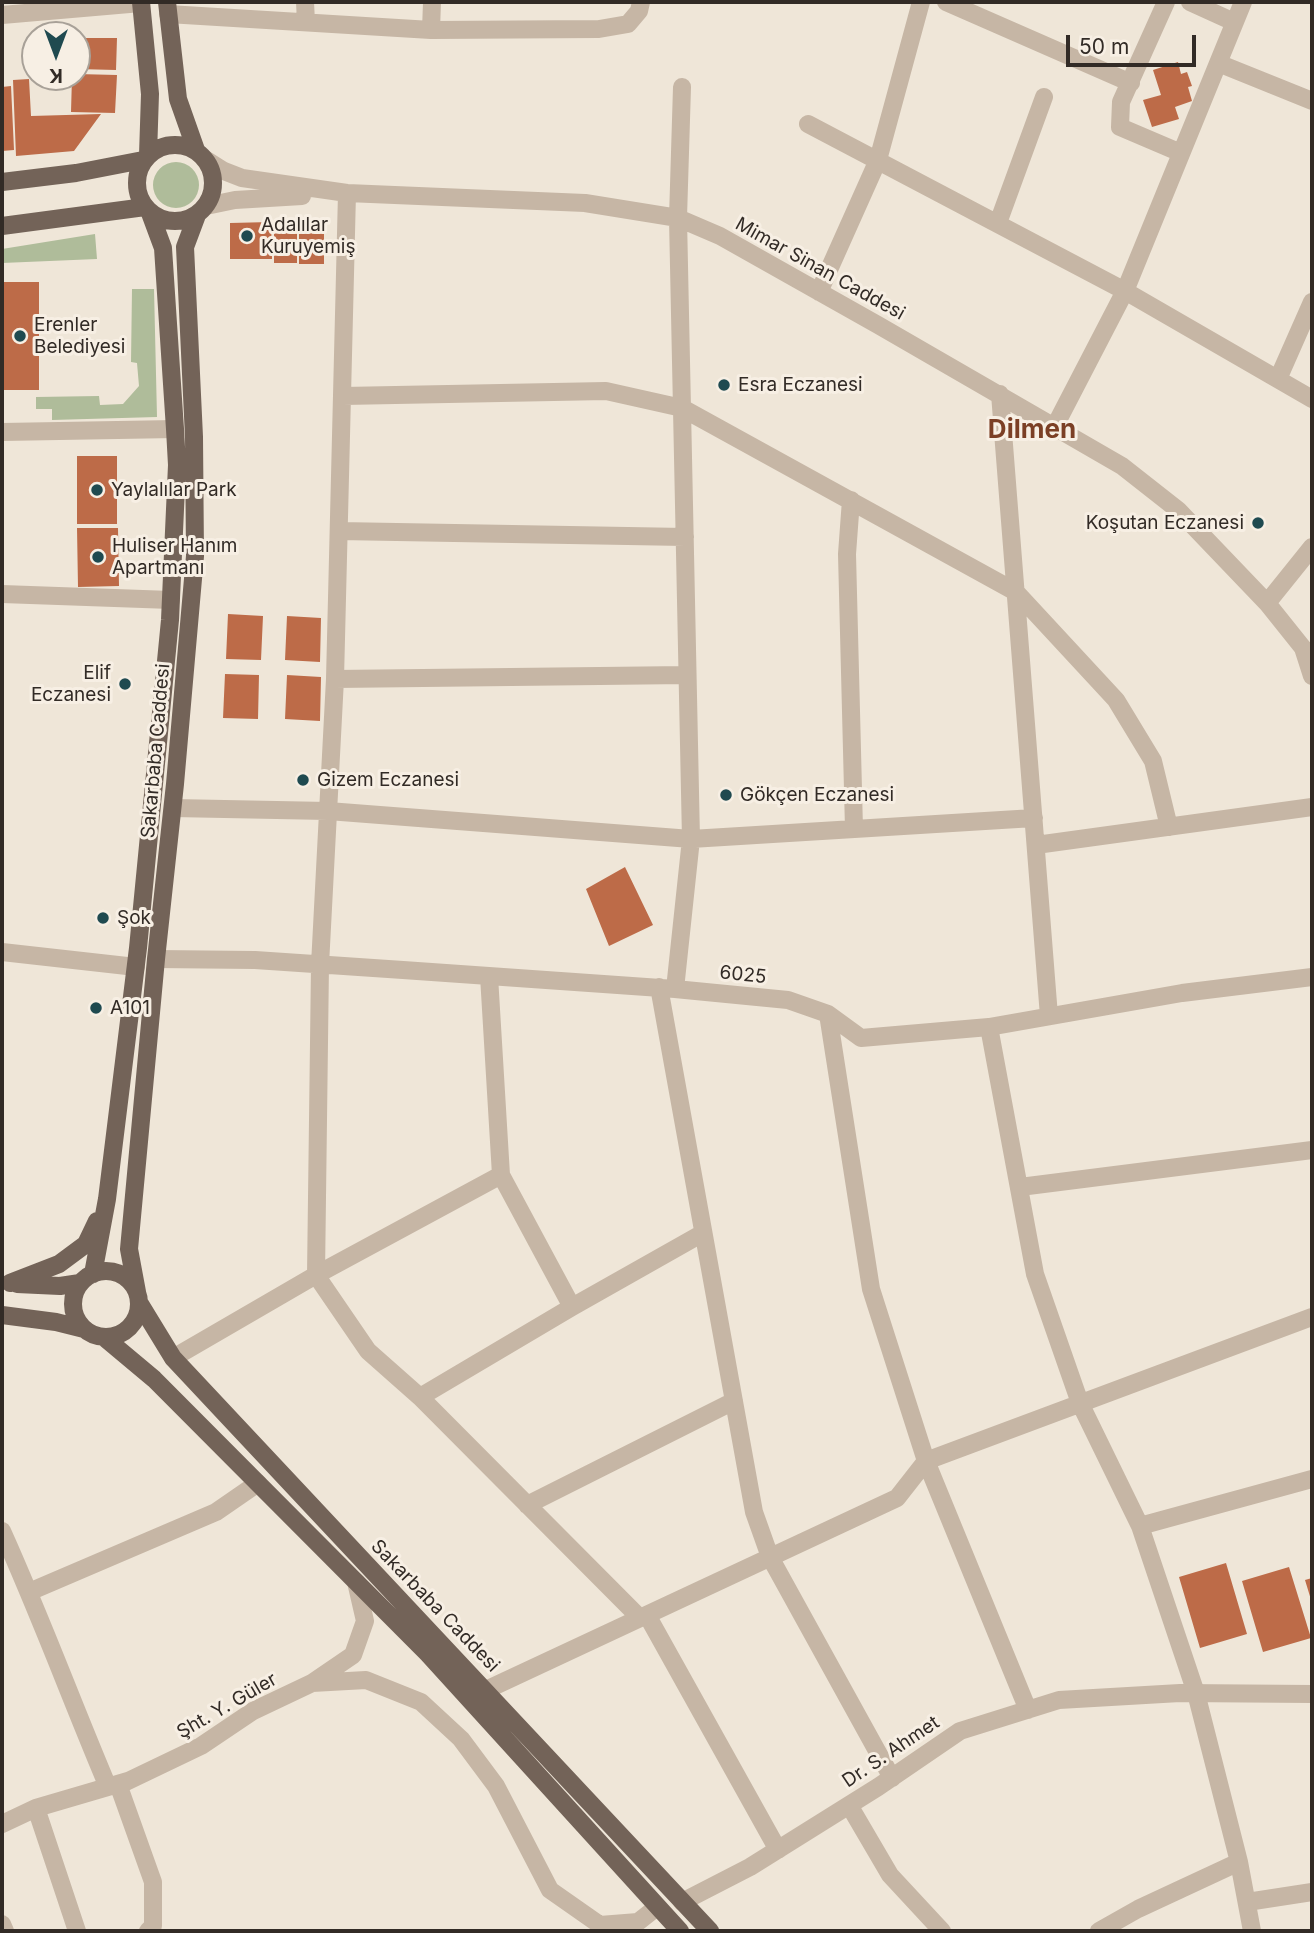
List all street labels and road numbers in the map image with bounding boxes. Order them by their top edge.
street label: Mimar Sinan Caddesi [731,213,909,325]
street label: Sakarbaba Caddesi [137,663,175,839]
street label: 6025 [718,961,768,989]
street label: Sakarbaba Caddesi [366,1535,504,1677]
street label: Şht. Y. Güler [173,1668,281,1744]
street label: Dr. S. Ahmet [838,1711,944,1793]

